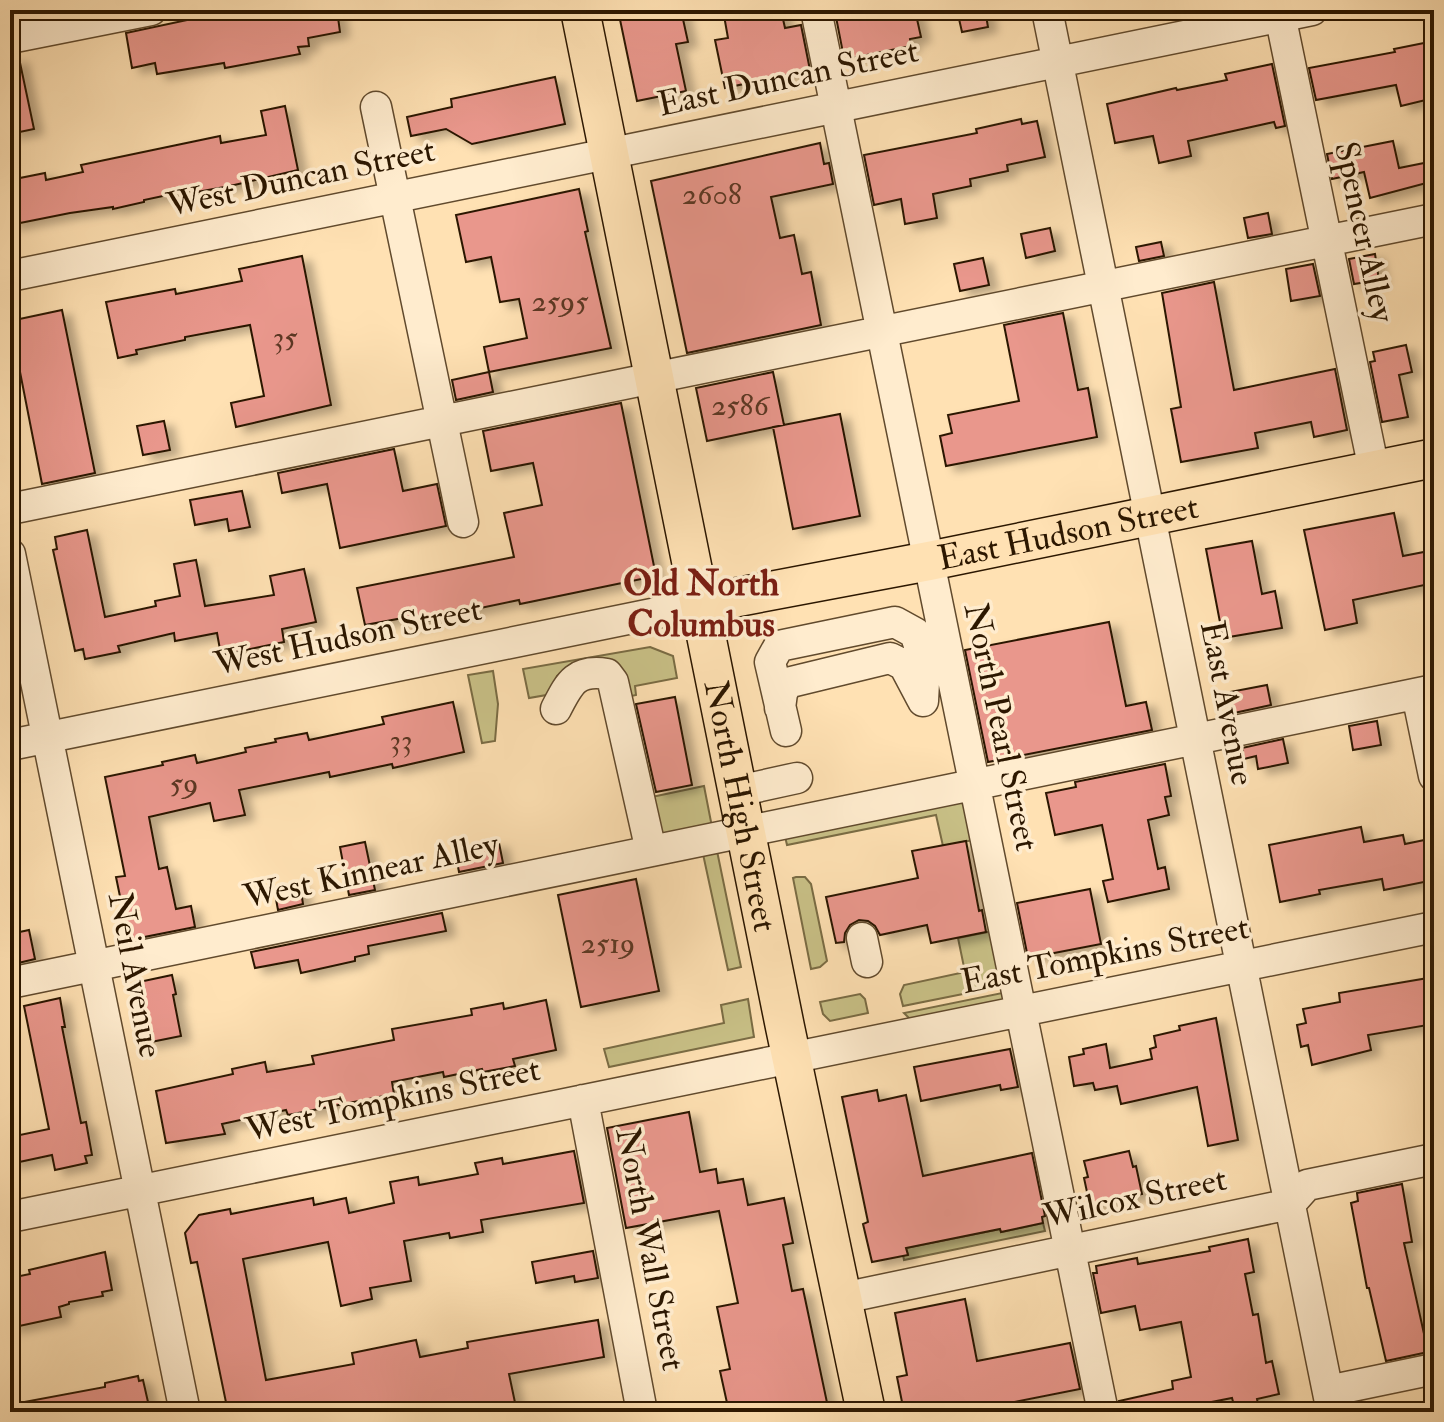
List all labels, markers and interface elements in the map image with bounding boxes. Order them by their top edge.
street label: East Duncan Street [654,29,922,127]
street label: West Duncan Street [162,129,439,228]
street label: Spencer Alley [1324,138,1404,327]
house number: 2608 [682,176,742,213]
house number: 2595 [532,283,589,320]
house number: 35 [273,319,298,356]
house number: 2586 [711,387,771,424]
street label: East Hudson Street [934,485,1202,580]
district label: Old North Columbus [623,561,779,647]
street label: West Hudson Street [209,588,486,687]
street label: North Pearl Street [954,599,1048,855]
street label: East Avenue [1190,617,1264,789]
street label: North High Street [694,677,787,935]
house number: 33 [389,722,413,759]
house number: 59 [170,765,198,802]
street label: West Kinnear Alley [239,823,503,919]
street label: Neil Avenue [98,889,172,1061]
street label: East Tompkins Street [957,906,1253,1004]
house number: 2519 [581,925,635,962]
street label: West Tompkins Street [241,1048,544,1152]
street label: North Wall Street [605,1124,695,1374]
street label: Wilcox Street [1039,1158,1230,1239]

